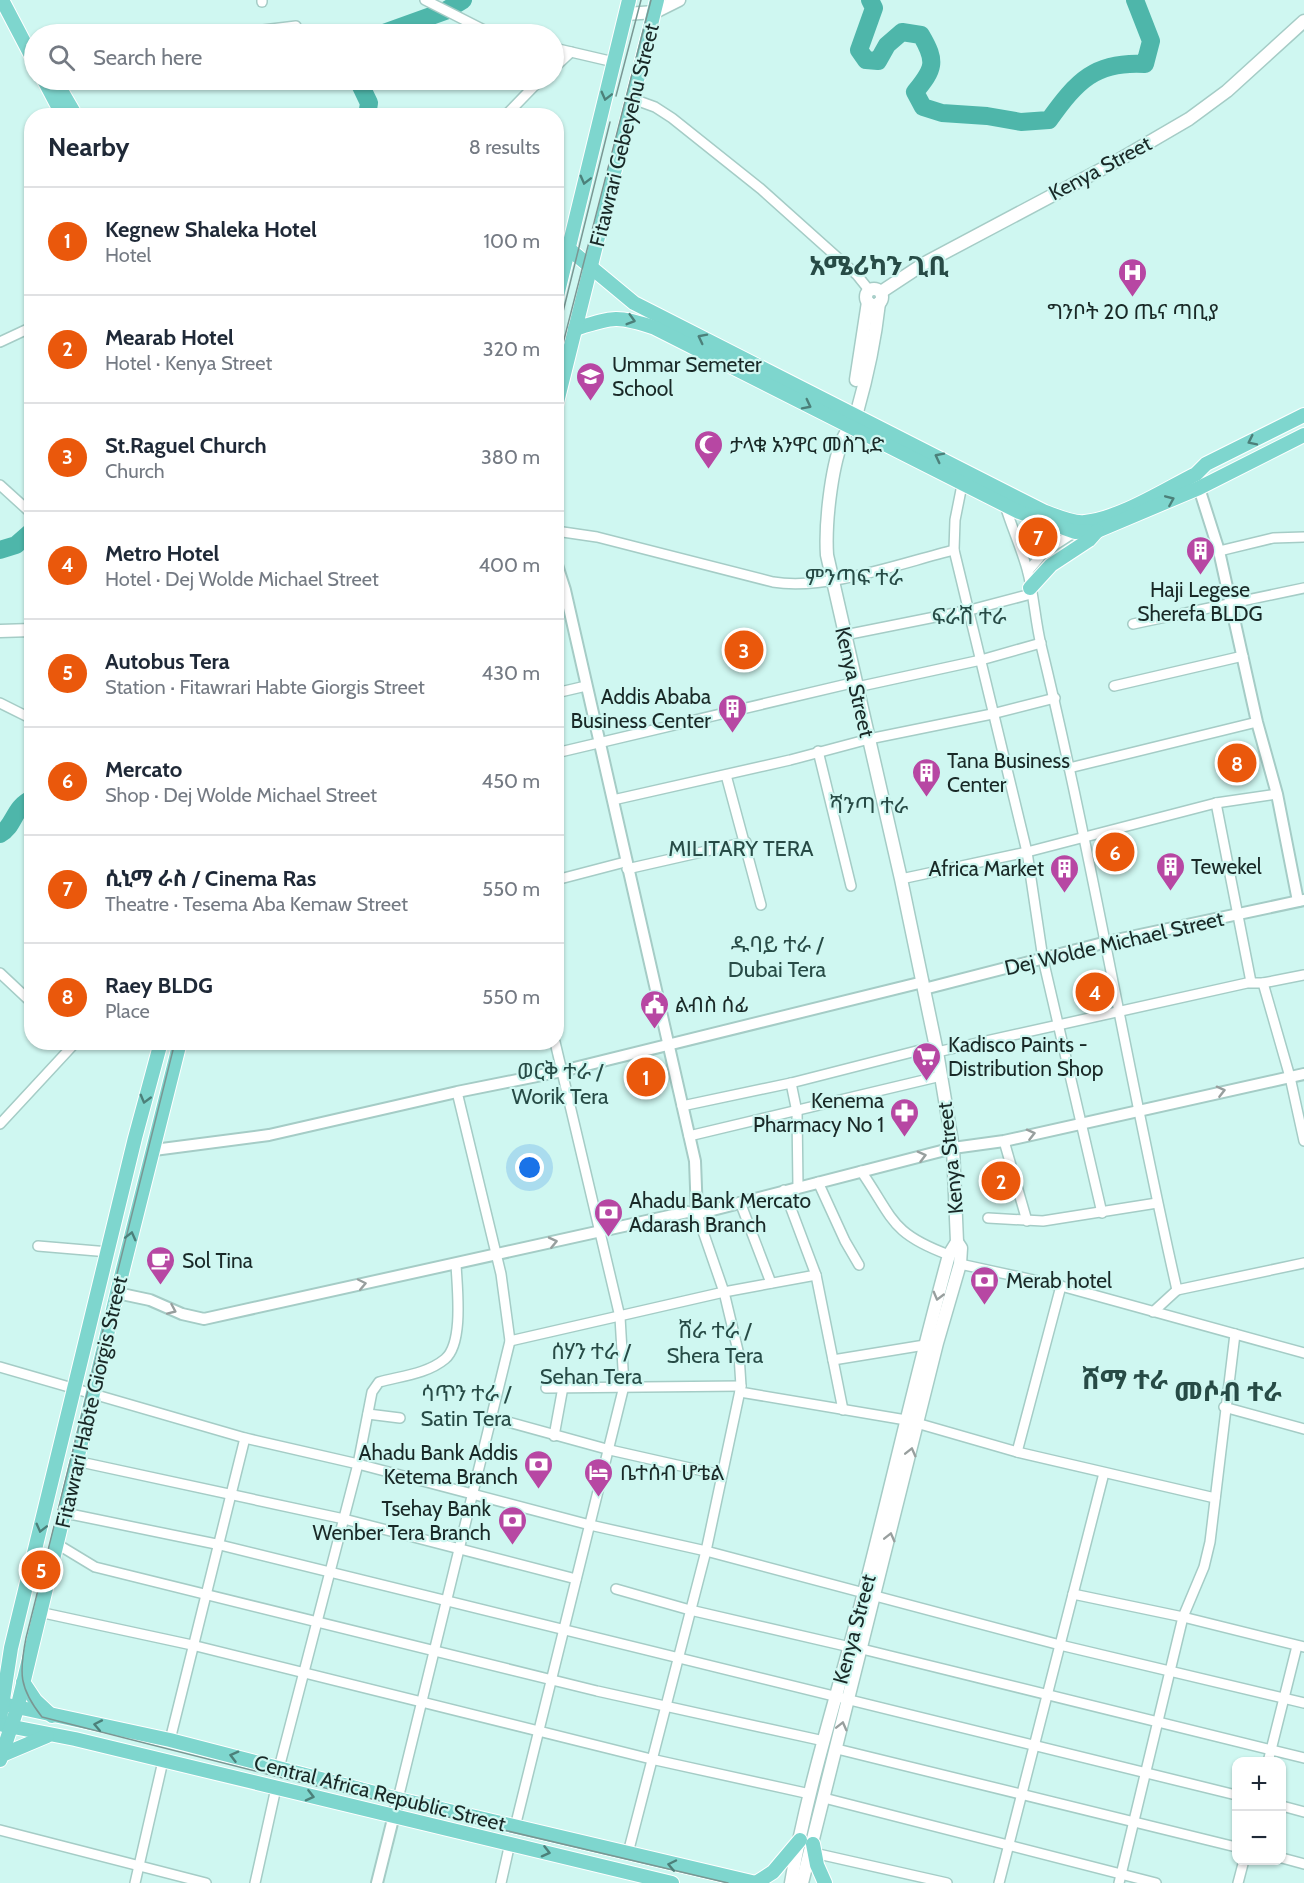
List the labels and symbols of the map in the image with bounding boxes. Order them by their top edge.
street label: Fitawrari Gebeyehu Street [584,21,664,249]
one-way arrow [600,91,613,101]
street label: Kenya Street [1044,131,1156,205]
one-way arrow [580,175,593,185]
district label: አሜሪካን ጊቢ [809,249,949,282]
hospital icon: ግንቦት 20 ጤና ጣቢያ [1117,256,1149,298]
place label: ግንቦት 20 ጤና ጣቢያ [1047,299,1219,324]
one-way arrow [625,313,636,325]
one-way arrow [697,334,708,346]
place label: Ummar Semeter School [612,352,762,401]
school or university icon: Ummar Semeter School [575,360,607,402]
one-way arrow [800,398,811,409]
mosque icon: ታላቁ አንዋር መስጊድ [693,428,725,470]
place label: ታላቁ አንዋር መስጊድ [730,432,884,457]
one-way arrow [1247,434,1258,446]
one-way arrow [934,453,945,464]
one-way arrow [1164,495,1175,507]
pin: 7 [1018,514,1058,560]
building icon: Haji Legese Sherefa BLDG [1184,534,1216,576]
district label: ምንጣፍ ተራ [805,564,903,591]
place label: Haji Legese Sherefa BLDG [1137,577,1263,626]
district label: ፍራሽ ተራ [931,603,1007,630]
street label: Kenya Street [830,624,880,740]
pin: 3 [724,628,764,672]
place label: Addis Ababa Business Center [570,684,711,733]
building icon: Addis Ababa Business Center [716,692,748,734]
pin: 8 [1218,740,1256,786]
place label: Tana Business Center [947,748,1070,797]
building icon: Tana Business Center [910,756,942,798]
district label: ሻንጣ ተራ [830,792,909,819]
pin: 6 [1096,830,1134,874]
district label: MILITARY TERA [668,835,814,862]
building icon: Tewekel [1154,850,1186,892]
building icon: Africa Market [1049,852,1081,894]
place label: Tewekel [1191,854,1262,879]
place label: Africa Market [929,856,1044,881]
street label: Dej Wolde Michael Street [1002,906,1226,981]
district label: ዱባይ ተራ / Dubai Tera [728,931,827,983]
pin: 4 [1076,970,1114,1014]
public building icon: ልብስ ሰፊ [638,988,670,1030]
place label: ልብስ ሰፊ [675,992,749,1017]
place label: Kadisco Paints - Distribution Shop [948,1032,1103,1081]
supermarket icon: Kadisco Paints - Distribution Shop [911,1040,943,1082]
pin: 1 [626,1054,666,1100]
district label: ወርቅ ተራ / Worik Tera [511,1058,609,1110]
one-way arrow [1216,1086,1226,1099]
place label: Kenema Pharmacy No 1 [753,1088,884,1137]
one-way arrow [140,1093,152,1104]
pharmacy icon: Kenema Pharmacy No 1 [889,1096,921,1138]
street label: Kenya Street [932,1101,968,1215]
one-way arrow [1026,1129,1036,1142]
one-way arrow [916,1151,927,1163]
your location [515,1153,544,1182]
pin: 2 [982,1158,1020,1204]
place label: Ahadu Bank Mercato Adarash Branch [629,1188,811,1237]
bank icon: Ahadu Bank Mercato Adarash Branch [592,1196,624,1238]
one-way arrow [124,1231,136,1242]
one-way arrow [547,1237,557,1250]
cafe icon: Sol Tina [145,1244,177,1286]
place label: Sol Tina [182,1248,253,1273]
bank icon: Merab hotel [969,1264,1001,1306]
place label: Merab hotel [1006,1268,1112,1293]
street label: Fitawrari Habte Giorgis Street [50,1274,132,1530]
one-way arrow [357,1279,367,1292]
one-way arrow [933,1290,945,1301]
one-way arrow [166,1302,177,1314]
district label: ሸራ ተራ / Shera Tera [667,1317,764,1369]
district label: ሰሃን ተራ / Sehan Tera [540,1338,643,1390]
district label: ሸማ ተራ [1082,1363,1169,1396]
district label: መሶብ ተራ [1174,1375,1282,1408]
district label: ሳጥን ተራ / Satin Tera [420,1380,512,1432]
place label: Ahadu Bank Addis Ketema Branch [359,1440,518,1489]
one-way arrow [903,1447,916,1457]
bank icon: Ahadu Bank Addis Ketema Branch [523,1448,555,1490]
hotel icon: ቤተሰብ ሆቴል [583,1456,615,1498]
place label: ቤተሰብ ሆቴል [620,1460,725,1485]
place label: Tsehay Bank Wenber Tera Branch [312,1496,492,1545]
bank icon: Tsehay Bank Wenber Tera Branch [496,1504,528,1546]
one-way arrow [35,1523,48,1533]
one-way arrow [882,1532,895,1542]
pin: 5 [22,1548,60,1592]
street label: Kenya Street [827,1571,881,1687]
one-way arrow [94,1719,104,1732]
one-way arrow [835,1722,848,1732]
street label: Central Africa Republic Street [252,1750,508,1836]
one-way arrow [229,1751,239,1764]
one-way arrow [305,1789,315,1802]
one-way arrow [541,1845,551,1858]
one-way arrow [668,1859,678,1872]

